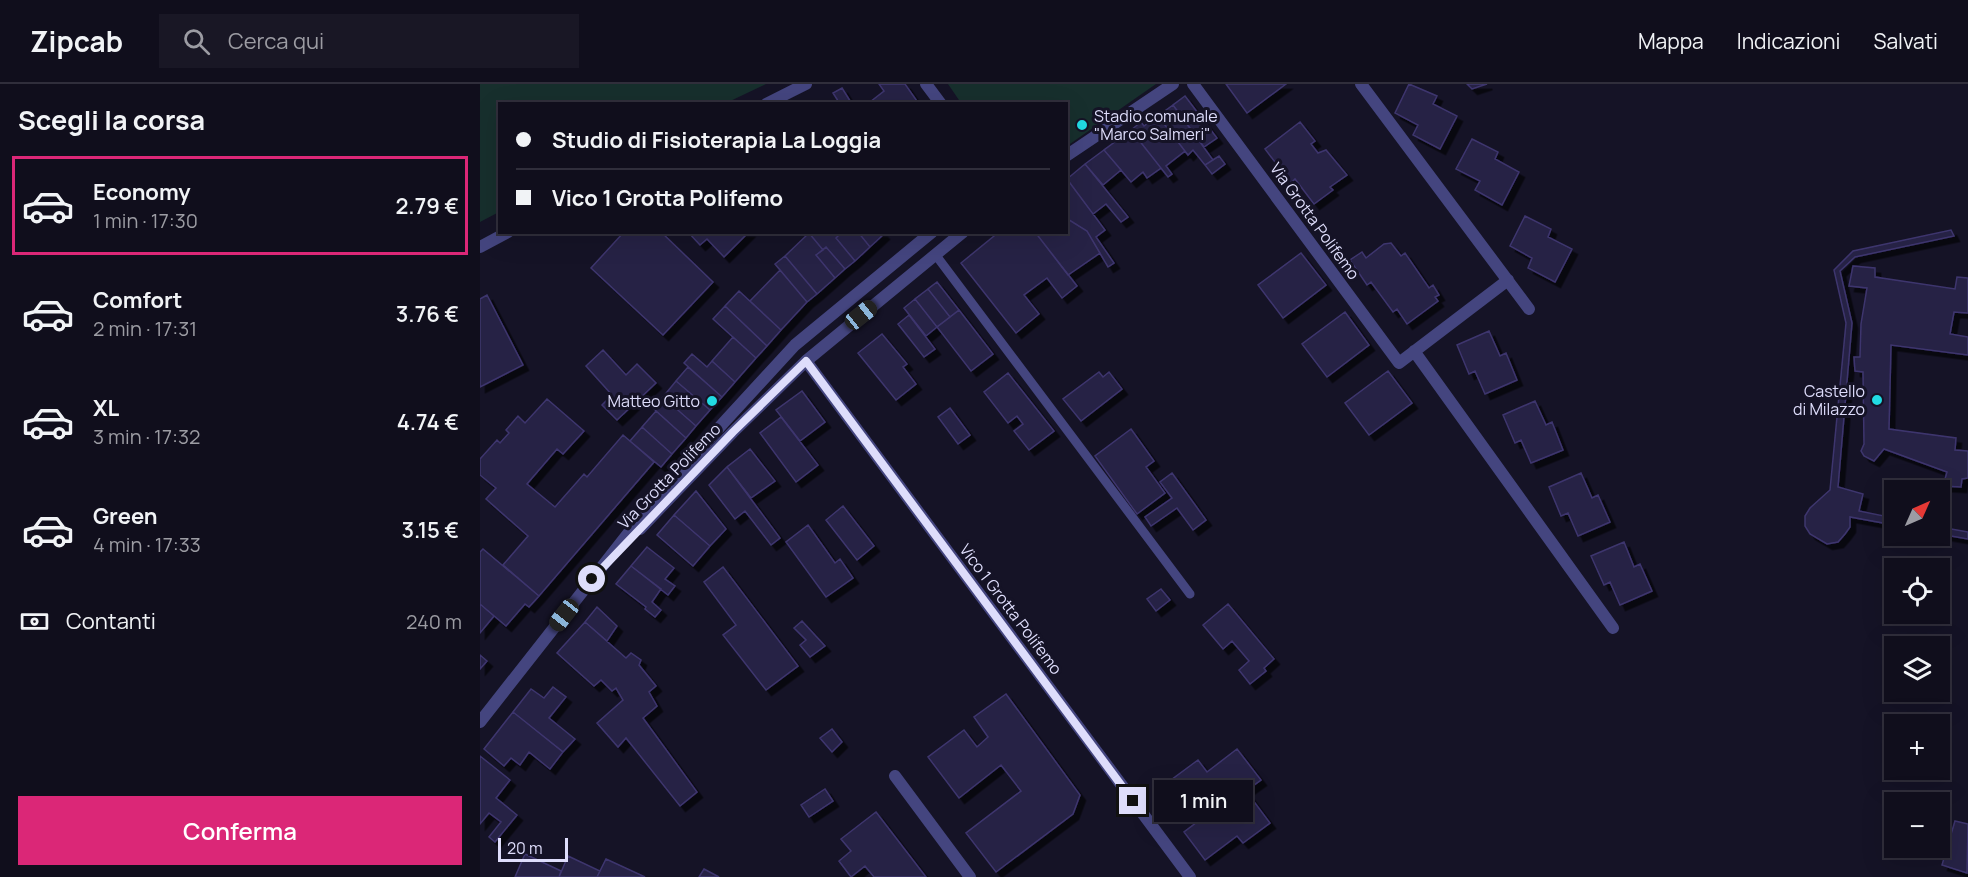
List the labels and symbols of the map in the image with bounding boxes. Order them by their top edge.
place label: Stadio comunale "Marco Salmeri" [1094,105,1218,145]
marker: Stadio comunale "Marco Salmeri" [1075,118,1089,132]
street label: Via Grotta Polifemo [1265,158,1365,284]
car [841,297,881,333]
place label: Castello di Milazzo [1793,380,1865,420]
place label: Matteo Gitto [607,390,700,412]
marker: Castello di Milazzo [1870,393,1884,407]
marker: Matteo Gitto [705,394,719,408]
street label: Via Grotta Polifemo [613,418,725,534]
north arrow [1884,480,1950,546]
street label: Vico 1 Grotta Polifemo [955,539,1067,679]
route start [578,565,605,592]
car [546,595,582,635]
callout: 1 min [1154,780,1253,822]
route end [1119,787,1146,814]
scale bar [498,835,568,862]

